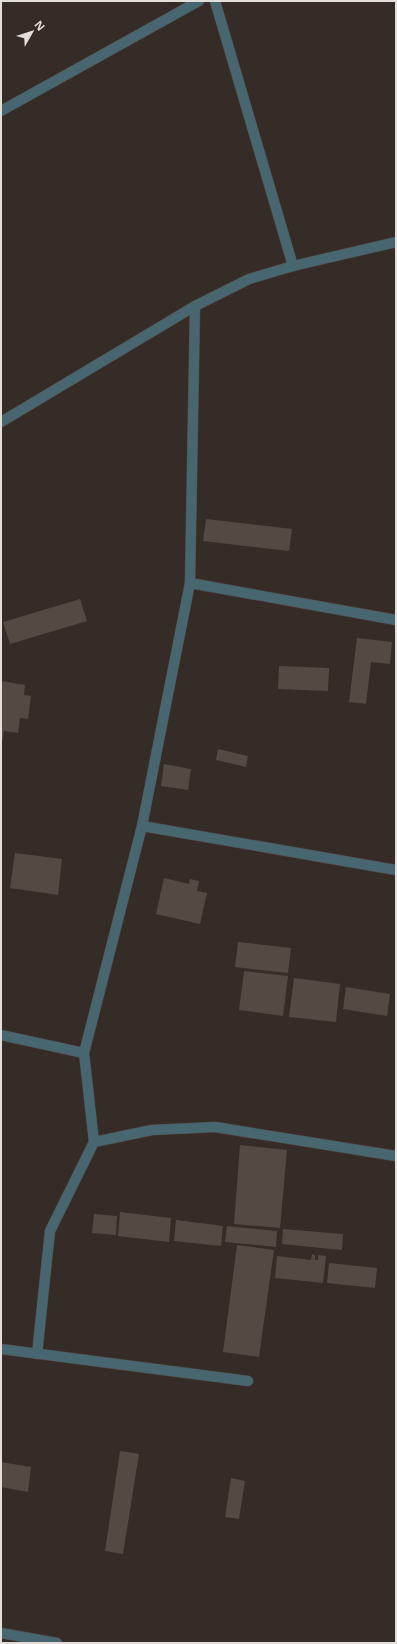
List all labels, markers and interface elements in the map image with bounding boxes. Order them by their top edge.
north arrow [12,12,52,52]
text: N [32,17,49,34]

